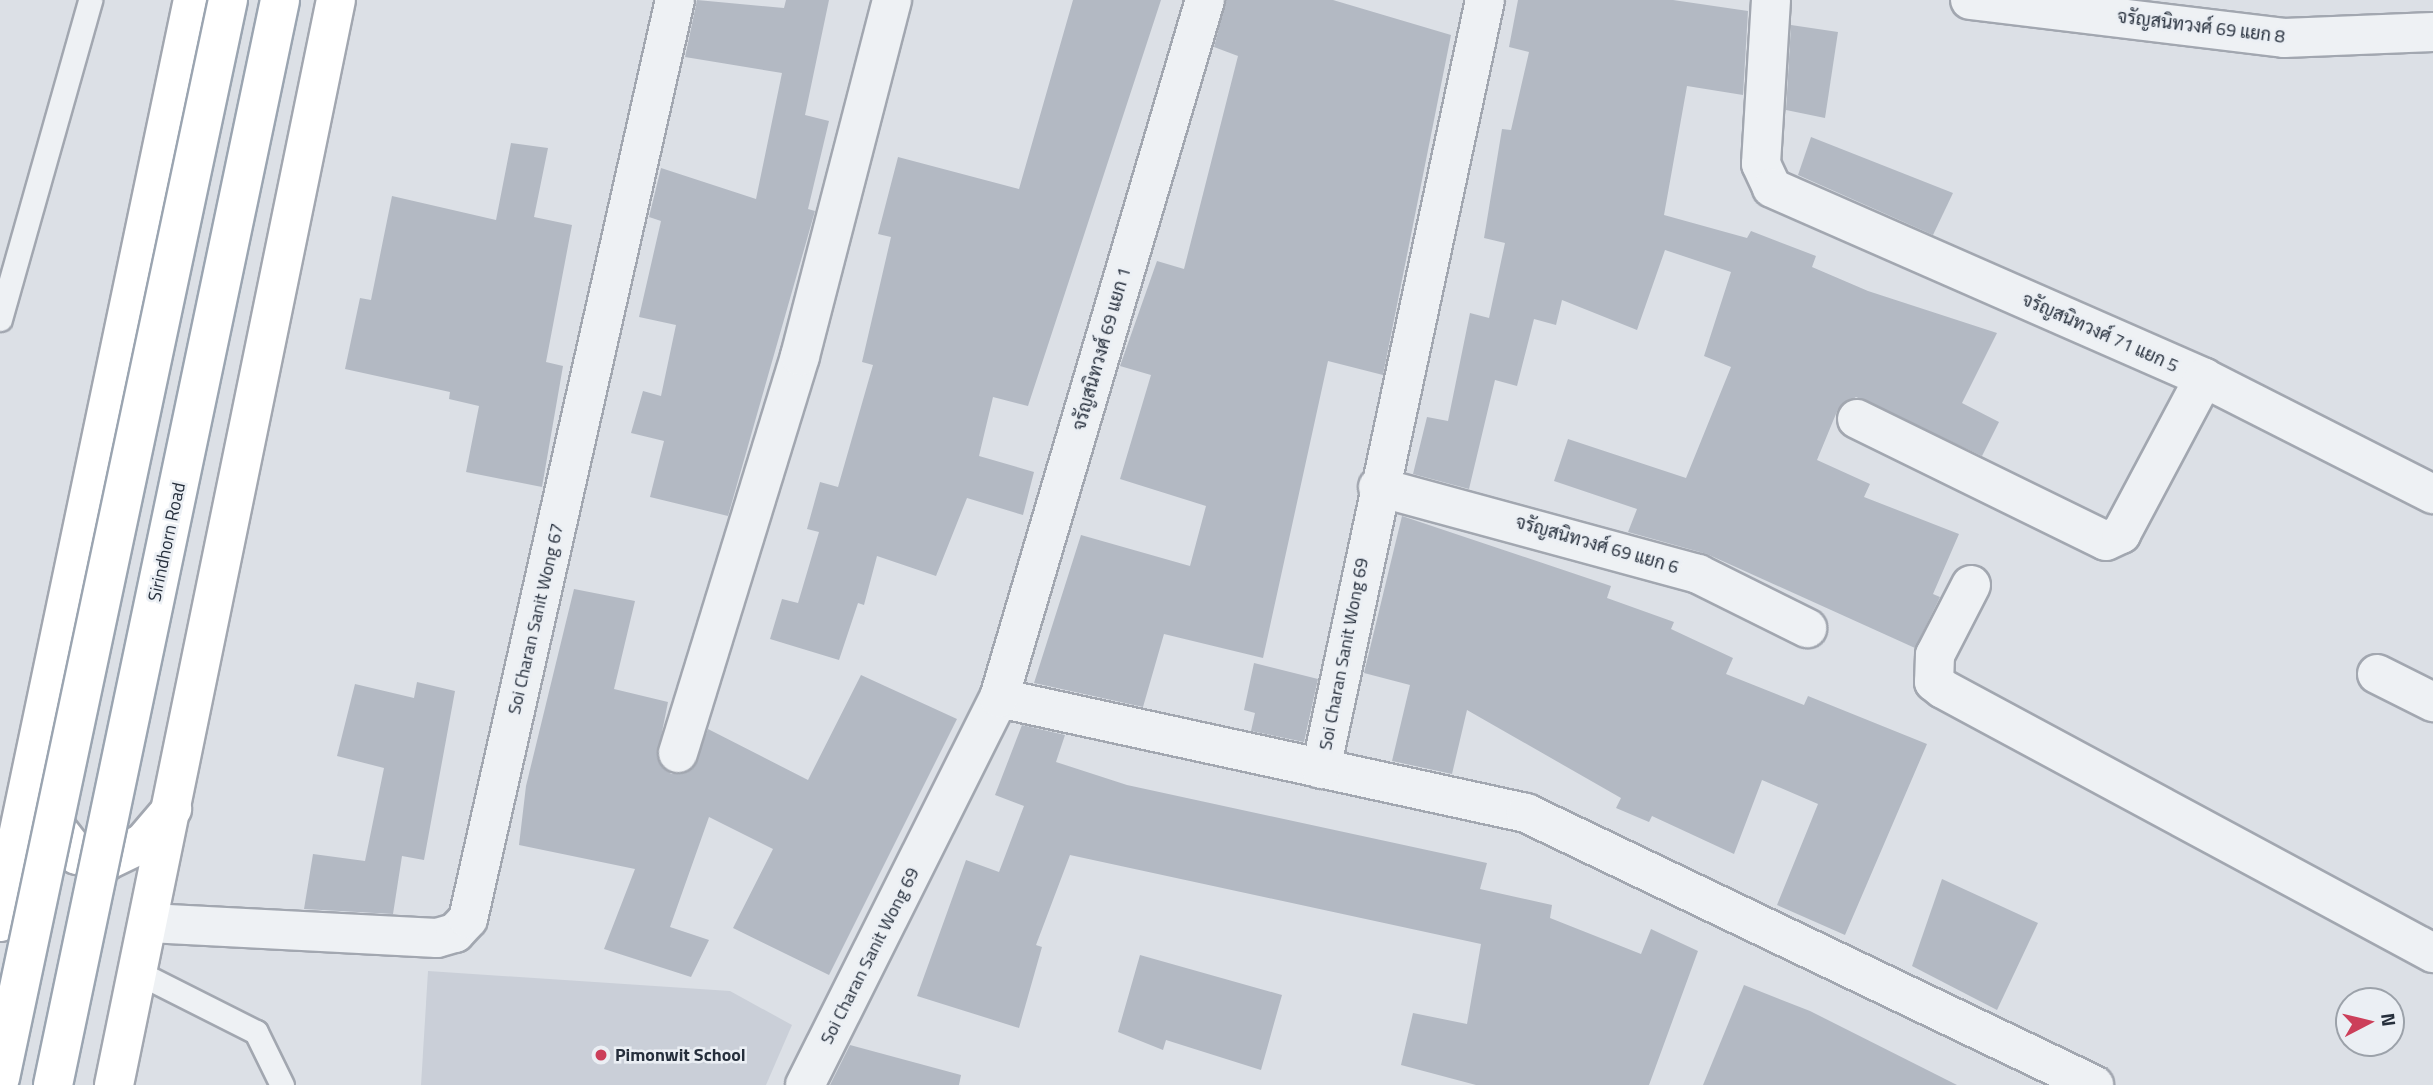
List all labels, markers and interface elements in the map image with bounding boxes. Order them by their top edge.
street label: จรัญสนิทวงศ์ 69 แยก 8 [2116,6,2286,48]
street label: จรัญสนิทวงศ์ 69 แยก 1 [1068,265,1136,433]
street label: จรัญสนิทวงศ์ 71 แยก 5 [2018,289,2182,377]
street label: Sirindhorn Road [144,481,190,603]
street label: จรัญสนิทวงศ์ 69 แยก 6 [1513,511,1681,579]
street label: Soi Charan Sanit Wong 67 [504,521,568,717]
street label: Soi Charan Sanit Wong 69 [1315,556,1373,752]
street label: Soi Charan Sanit Wong 69 [816,864,924,1048]
north arrow [2335,987,2405,1057]
text: N [2374,1011,2405,1028]
place label: Pimonwit School [615,1044,746,1066]
marker: Pimonwit School [593,1047,609,1063]

